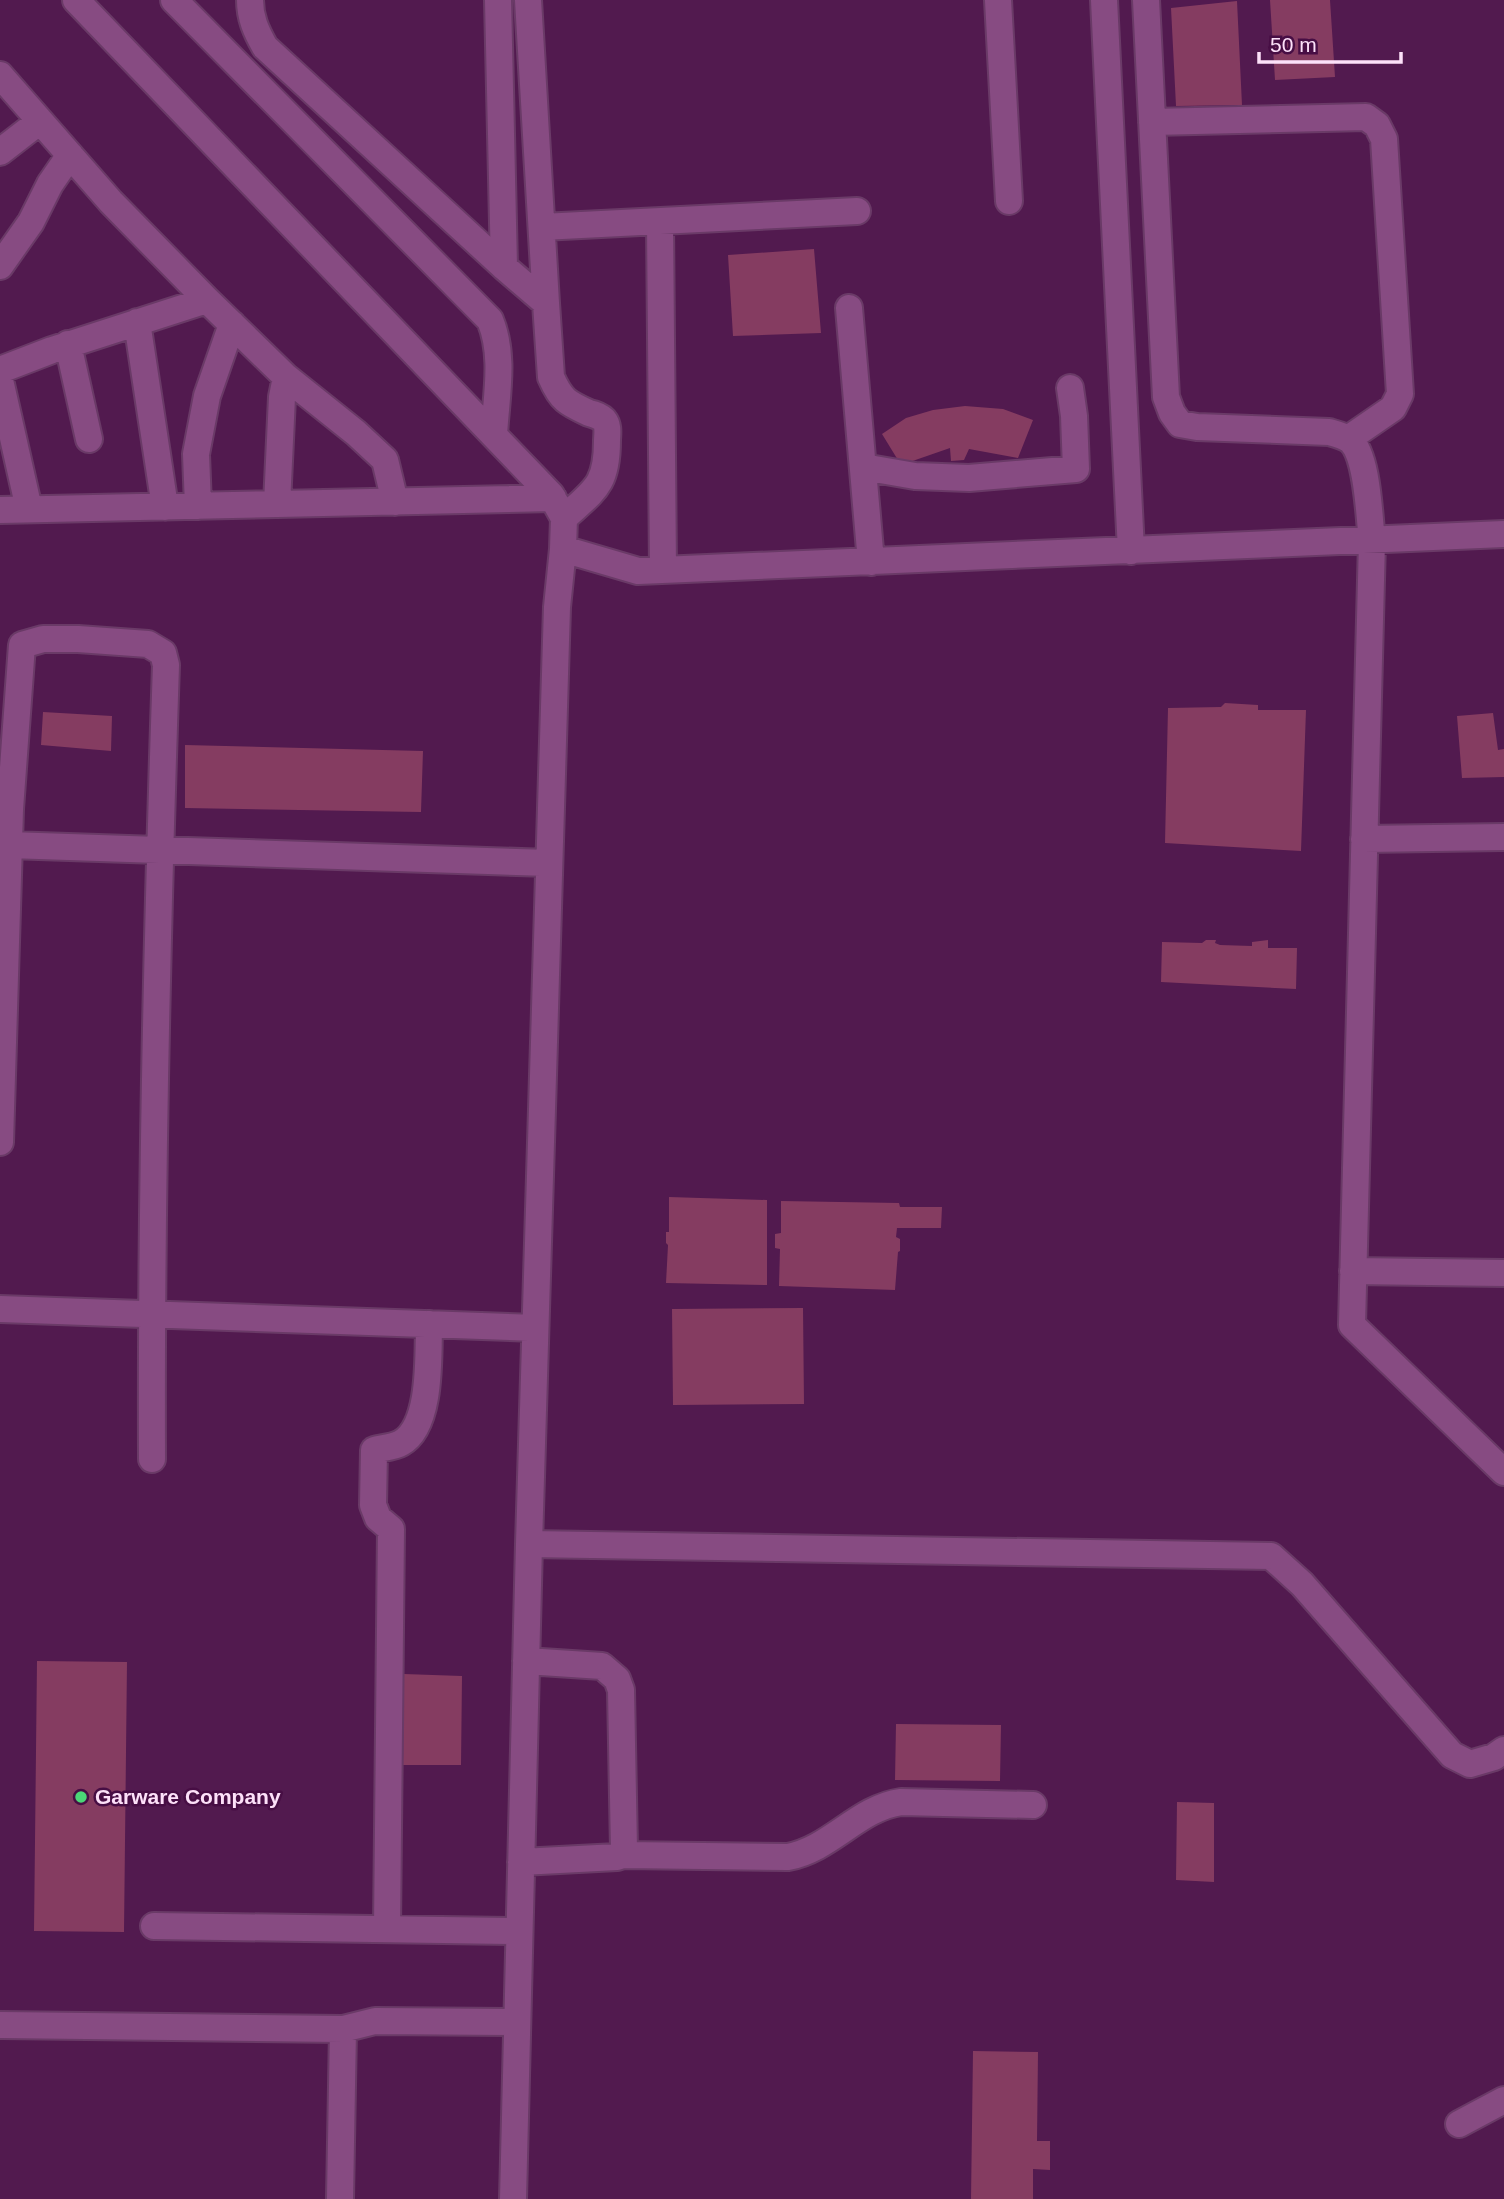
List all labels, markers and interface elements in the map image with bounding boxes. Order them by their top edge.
scale bar [1259,21,1401,65]
text: 50 m [1270,33,1317,56]
place label: Garware Company [95,1785,281,1808]
marker: Garware Company [73,1789,89,1805]

